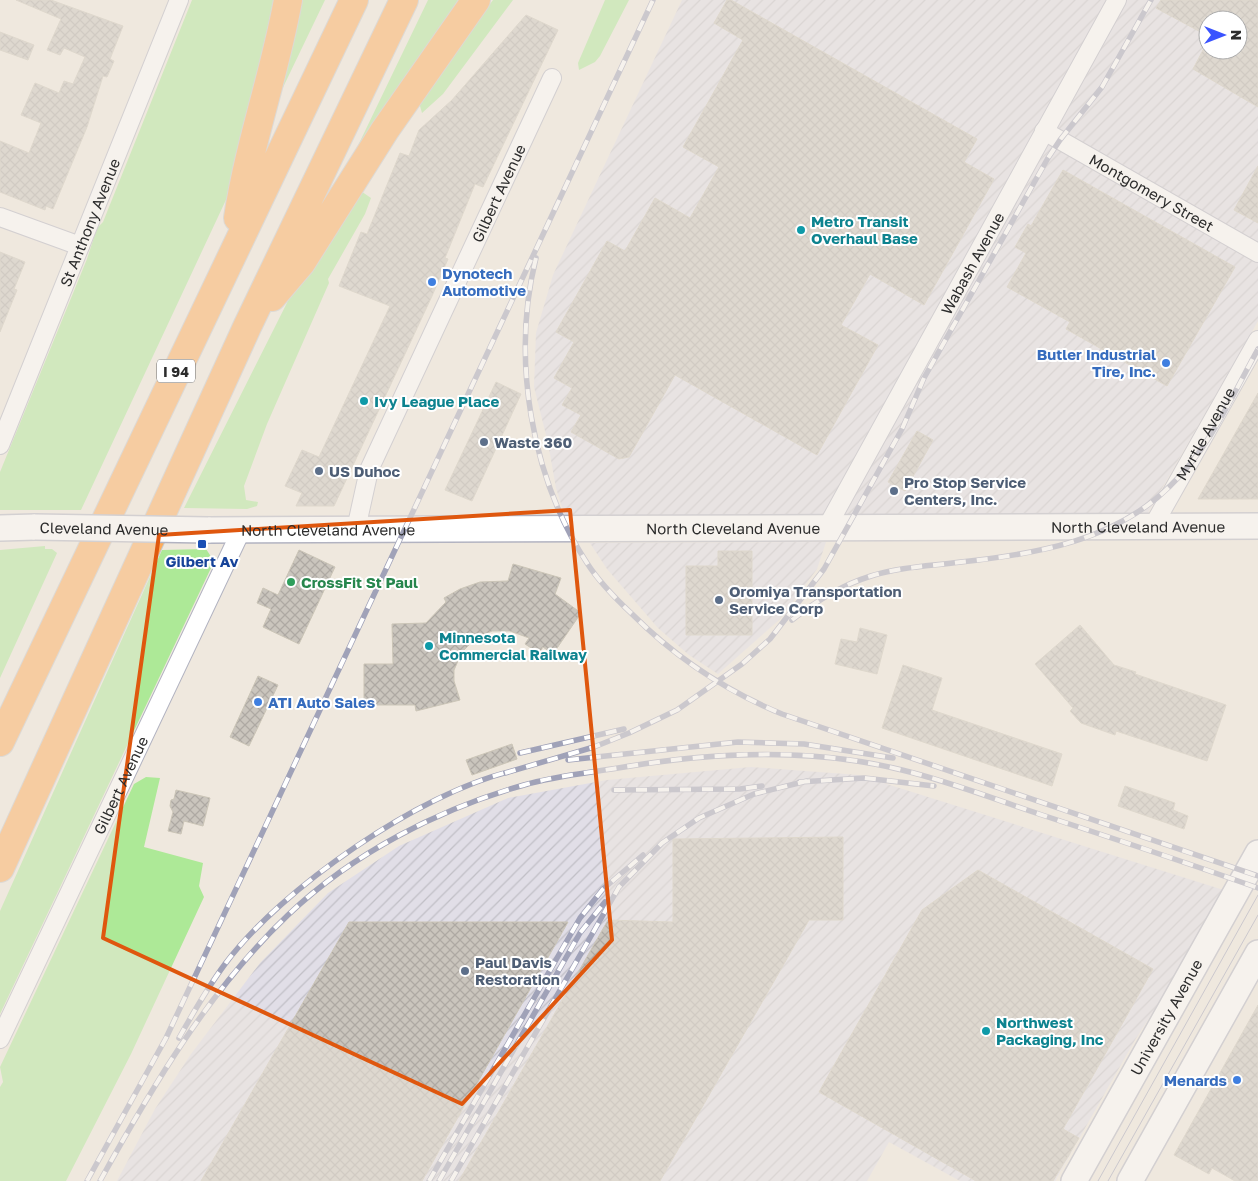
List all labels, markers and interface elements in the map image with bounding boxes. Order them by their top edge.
north arrow [1198,10,1248,60]
text: N [1228,30,1245,40]
street label: Gilbert Avenue [468,141,529,245]
street label: Montgomery Street [1086,150,1217,235]
street label: St Anthony Avenue [56,155,124,289]
street label: Wabash Avenue [937,209,1008,318]
place label: Metro Transit Overhaul Base [811,212,918,247]
marker: Metro Transit Overhaul Base [795,224,807,236]
place label: Dynotech Automotive [442,264,526,299]
marker: Dynotech Automotive [426,276,438,288]
place label: Butler Industrial Tire, Inc. [1037,345,1156,380]
marker: Butler Industrial Tire, Inc. [1160,357,1172,369]
road number: I 94 [157,360,195,382]
street label: Myrtle Avenue [1172,384,1239,483]
place label: Ivy League Place [374,392,499,410]
marker: Ivy League Place [358,395,370,407]
place label: Waste 360 [494,433,573,451]
marker: Waste 360 [478,436,490,448]
place label: US Duhoc [329,462,400,480]
marker: US Duhoc [313,465,325,477]
place label: Pro Stop Service Centers, Inc. [904,473,1026,508]
marker: Pro Stop Service Centers, Inc. [888,485,900,497]
street label: North Cleveland Avenue [1051,517,1225,536]
street label: Cleveland Avenue [40,518,169,538]
street label: North Cleveland Avenue [646,519,820,537]
street label: North Cleveland Avenue [241,520,415,539]
marker: Gilbert Av [196,538,208,550]
place label: Gilbert Av [166,552,238,570]
place label: CrossFit St Paul [301,573,418,591]
marker: CrossFit St Paul [285,576,297,588]
place label: Oromiya Transportation Service Corp [729,582,902,617]
marker: Oromiya Transportation Service Corp [713,594,725,606]
place label: Minnesota Commercial Railway [439,628,587,663]
marker: Minnesota Commercial Railway [423,640,435,652]
place label: ATI Auto Sales [268,693,375,711]
marker: ATI Auto Sales [252,696,264,708]
street label: Gilbert Avenue [90,733,151,837]
place label: Paul Davis Restoration [475,953,560,988]
street label: University Avenue [1126,956,1206,1078]
marker: Paul Davis Restoration [459,965,471,977]
place label: Northwest Packaging, Inc [996,1013,1104,1048]
marker: Northwest Packaging, Inc [980,1025,992,1037]
place label: Menards [1164,1071,1227,1089]
marker: Menards [1231,1074,1243,1086]

